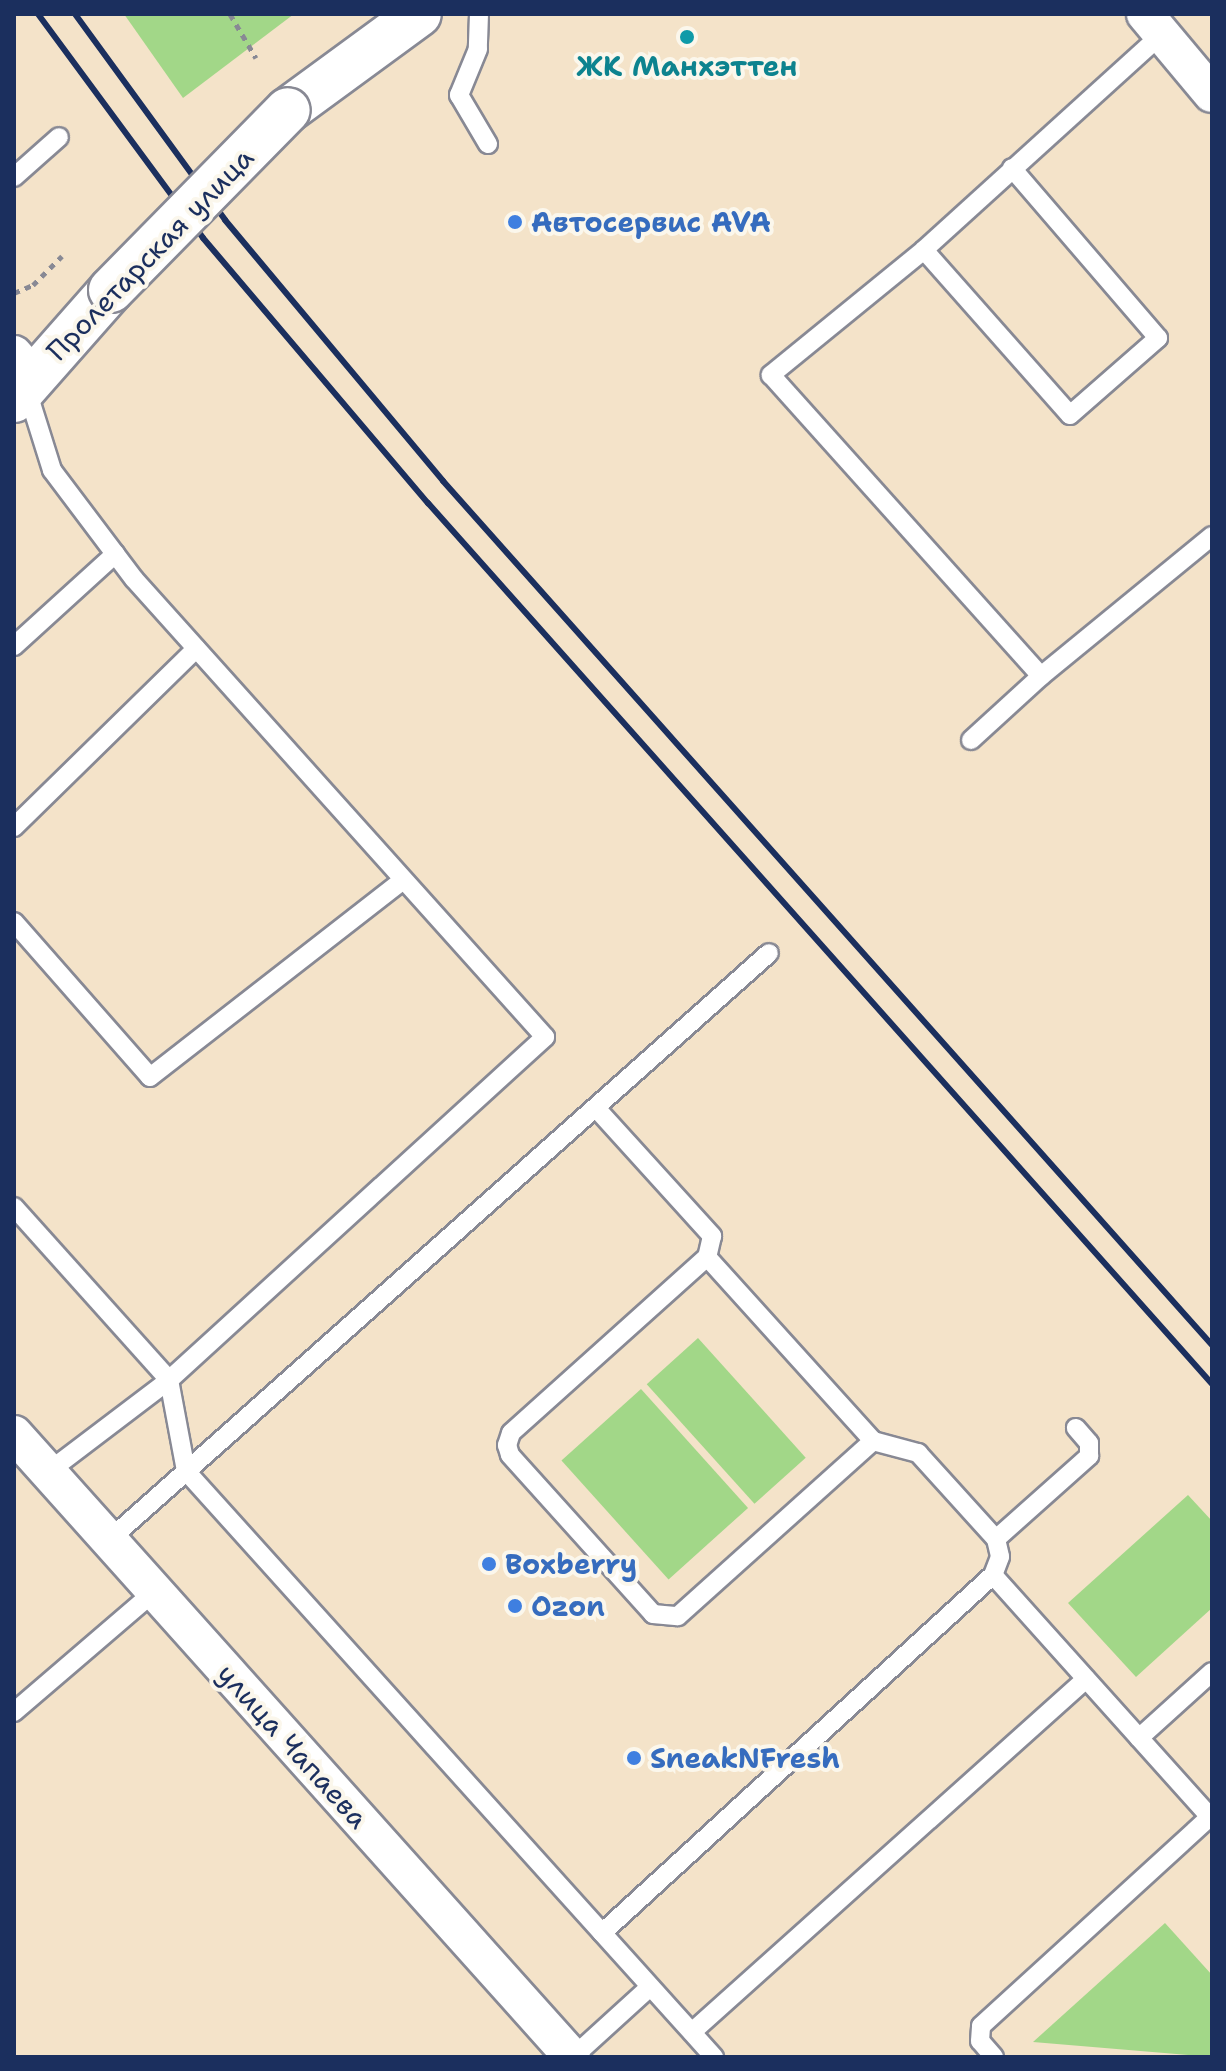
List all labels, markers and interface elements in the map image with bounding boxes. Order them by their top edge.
marker: ЖК Манхэттен [678,28,696,46]
place label: ЖК Манхэттен [577,49,797,83]
street label: Пролетарская улица [40,141,260,367]
place label: Автосервис AVA [531,205,771,239]
marker: Автосервис AVA [506,213,524,231]
place label: Boxberry [505,1547,637,1581]
marker: Boxberry [480,1555,498,1573]
place label: Ozon [531,1589,605,1623]
marker: Ozon [506,1597,524,1615]
street label: улица Чапаева [210,1657,376,1835]
place label: SneakNFresh [650,1741,840,1775]
marker: SneakNFresh [625,1749,643,1767]

